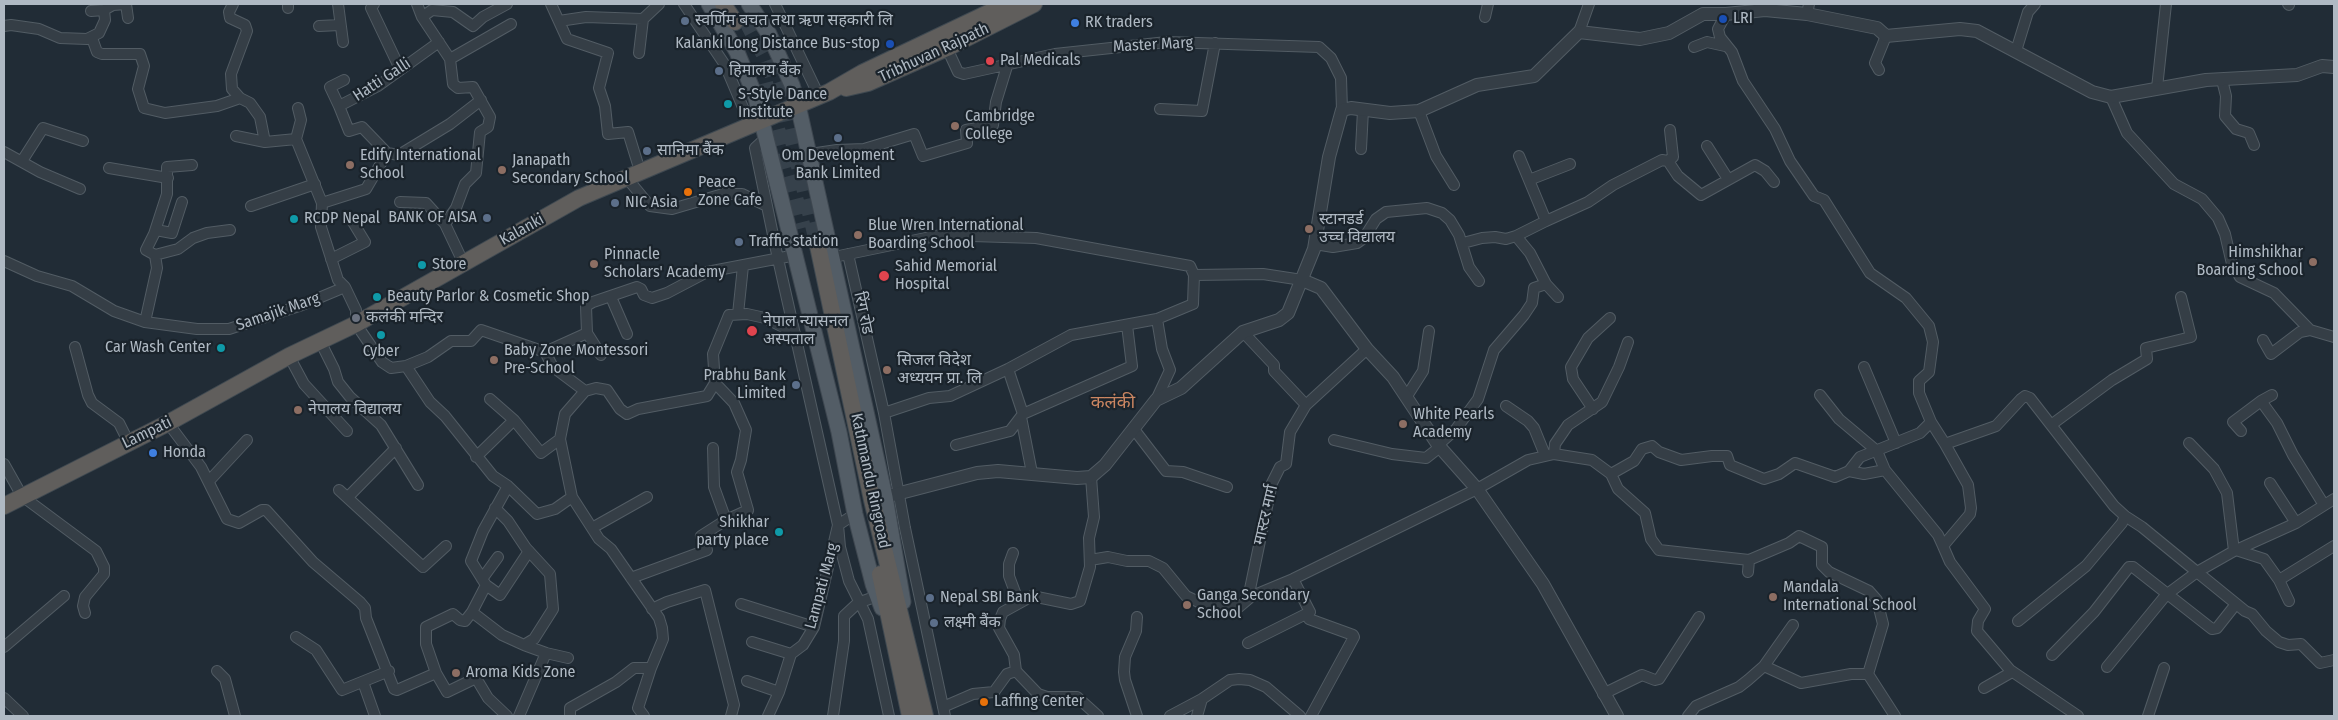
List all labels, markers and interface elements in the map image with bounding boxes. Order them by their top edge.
place label: LRI [1733,9,1753,29]
place label: स्वर्णिम बचत तथा ऋण सहकारी लि [695,11,893,31]
place label: RK traders [1085,13,1153,33]
marker: LRI [1717,13,1729,25]
marker: स्वर्णिम बचत तथा ऋण सहकारी लि [679,15,691,27]
marker: RK traders [1069,17,1081,29]
street label: Tribhuvan Rajpath [876,19,992,87]
street label: Master Marg [1112,33,1194,57]
place label: Kalanki Long Distance Bus-stop [675,34,880,54]
marker: Kalanki Long Distance Bus-stop [884,38,896,50]
place label: Pal Medicals [1000,51,1081,71]
street label: Hatti Galli [349,54,415,106]
marker: Pal Medicals [984,55,996,67]
place label: हिमालय बैंक [729,61,801,81]
marker: हिमालय बैंक [713,65,725,77]
place label: S-Style Dance Institute [738,85,827,123]
marker: S-Style Dance Institute [722,98,734,110]
place label: Cambridge College [965,107,1035,145]
marker: Cambridge College [949,120,961,132]
marker: Om Development Bank Limited [832,132,844,144]
place label: सानिमा बैंक [657,141,724,161]
marker: सानिमा बैंक [641,145,653,157]
place label: Edify International School [360,146,481,184]
place label: Om Development Bank Limited [781,146,895,184]
place label: Janapath Secondary School [512,151,628,189]
marker: Edify International School [344,159,356,171]
marker: Janapath Secondary School [496,164,508,176]
place label: Peace Zone Cafe [698,173,762,211]
marker: Peace Zone Cafe [682,186,694,198]
place label: NIC Asia [625,193,678,213]
marker: NIC Asia [609,197,621,209]
place label: BANK OF AISA [388,208,477,228]
place label: RCDP Nepal [304,209,380,229]
street label: Kalanki [496,210,548,250]
place label: स्टानडर्ड उच्च विद्यालय [1319,210,1395,248]
marker: BANK OF AISA [481,212,493,224]
marker: RCDP Nepal [288,213,300,225]
place label: Blue Wren International Boarding School [868,216,1024,254]
marker: स्टानडर्ड उच्च विद्यालय [1303,223,1315,235]
marker: Blue Wren International Boarding School [852,229,864,241]
place label: Traffic station [749,232,839,252]
marker: Traffic station [733,236,745,248]
place label: Himshikhar Boarding School [2196,243,2303,281]
place label: Pinnacle Scholars' Academy [604,245,725,283]
place label: Store [432,255,466,275]
marker: Himshikhar Boarding School [2307,256,2319,268]
place label: Sahid Memorial Hospital [895,257,997,295]
marker: Pinnacle Scholars' Academy [588,258,600,270]
marker: Store [416,259,428,271]
marker: Sahid Memorial Hospital [877,269,891,283]
place label: Beauty Parlor & Cosmetic Shop [387,287,589,307]
street label: Samajik Marg [234,289,322,335]
street label: रिंग रोड [849,290,877,336]
marker: Beauty Parlor & Cosmetic Shop [371,291,383,303]
place label: कलंकी मन्दिर [366,308,443,328]
marker: कलंकी मन्दिर [350,312,362,324]
place label: नेपाल न्यासनल अस्पताल [763,312,848,350]
marker: नेपाल न्यासनल अस्पताल [745,324,759,338]
marker: Cyber [375,329,387,341]
place label: Car Wash Center [105,338,211,358]
place label: Baby Zone Montessori Pre-School [504,341,648,379]
marker: Car Wash Center [215,342,227,354]
place label: Cyber [363,342,399,362]
place label: सिजल विदेश अध्ययन प्रा. लि [897,351,982,389]
marker: Baby Zone Montessori Pre-School [488,354,500,366]
marker: सिजल विदेश अध्ययन प्रा. लि [881,364,893,376]
place label: Prabhu Bank Limited [703,366,786,404]
marker: Prabhu Bank Limited [790,379,802,391]
district label: कलंकी [1091,392,1135,414]
place label: नेपालय विद्यालय [308,400,401,420]
marker: नेपालय विद्यालय [292,404,304,416]
place label: White Pearls Academy [1413,405,1494,443]
street label: Kathmandu Ringroad [846,412,894,550]
street label: Lampati [119,413,175,453]
marker: White Pearls Academy [1397,418,1409,430]
place label: Honda [163,443,206,463]
marker: Honda [147,447,159,459]
street label: मास्टर मार्ग [1250,483,1282,547]
place label: Shikhar party place [696,513,769,551]
marker: Shikhar party place [773,526,785,538]
street label: Lampati Marg [801,541,843,631]
place label: Mandala International School [1783,578,1916,616]
place label: Ganga Secondary School [1197,586,1310,624]
place label: Nepal SBI Bank [940,588,1039,608]
marker: Mandala International School [1767,591,1779,603]
marker: Nepal SBI Bank [924,592,936,604]
marker: Ganga Secondary School [1181,599,1193,611]
place label: लक्ष्मी बैंक [944,613,1001,633]
marker: लक्ष्मी बैंक [928,617,940,629]
place label: Aroma Kids Zone [466,663,575,683]
marker: Aroma Kids Zone [450,667,462,679]
place label: Laffing Center [994,692,1084,712]
marker: Laffing Center [978,696,990,708]

